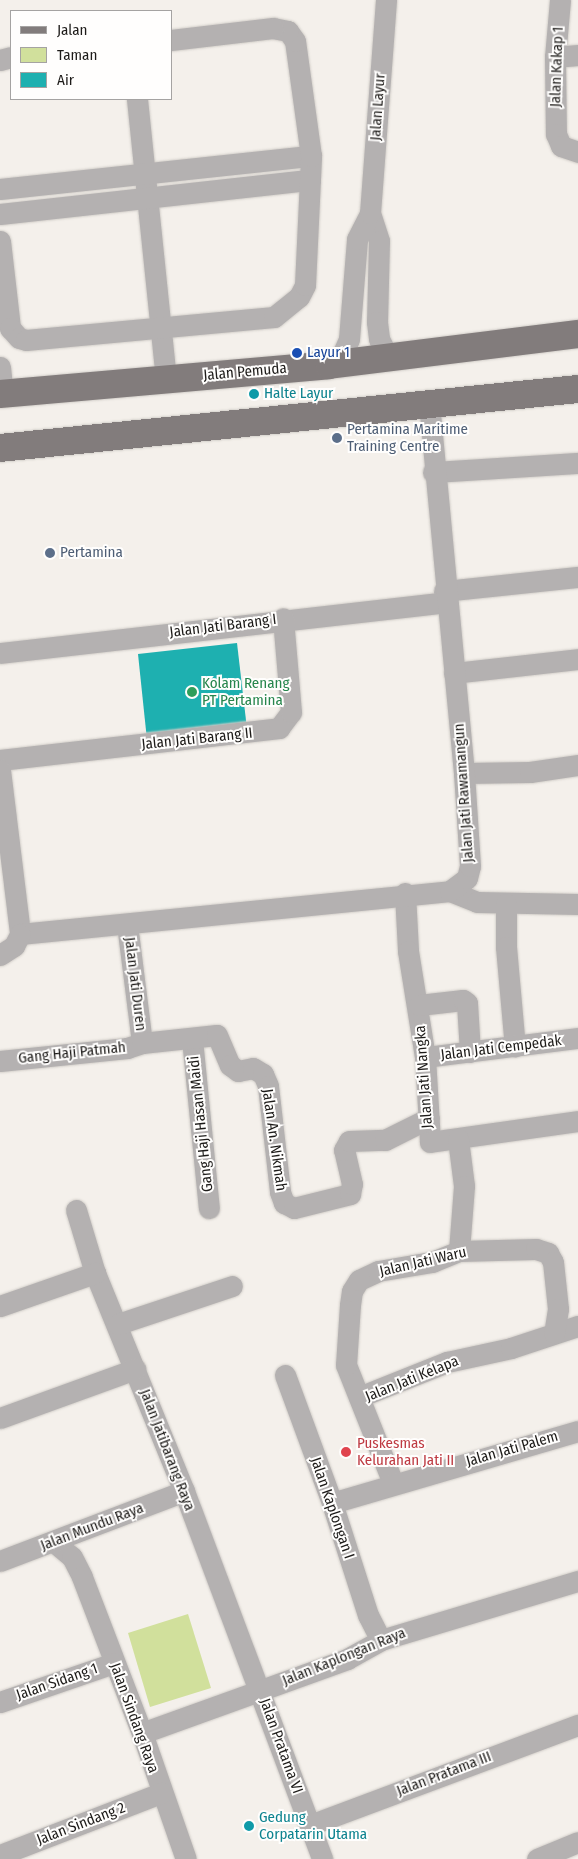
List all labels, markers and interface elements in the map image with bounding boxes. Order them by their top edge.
legend [10,10,172,100]
text: Jalan [57,21,87,39]
street label: Jalan Kakap 1 [547,26,567,108]
text: Taman [57,46,97,64]
text: Air [57,71,74,89]
street label: Jalan Layur [367,73,389,141]
place label: Layur 1 [307,344,350,362]
marker: Layur 1 [291,347,303,359]
street label: Jalan Pemuda [203,359,287,385]
place label: Halte Layur [264,385,333,403]
marker: Halte Layur [248,388,260,400]
place label: Pertamina Maritime Training Centre [347,420,468,455]
marker: Pertamina Maritime Training Centre [331,432,343,444]
place label: Pertamina [60,544,123,562]
marker: Pertamina [44,547,56,559]
street label: Jalan Jati Barang I [168,611,278,641]
place label: Kolam Renang PT Pertamina [202,674,289,709]
marker: Kolam Renang PT Pertamina [186,686,198,698]
street label: Jalan Jati Rawamangun [450,723,478,863]
street label: Jalan Jati Barang II [141,724,253,754]
street label: Jalan Jati Duren [120,936,150,1032]
street label: Jalan Jati Nangka [411,1025,437,1129]
street label: Jalan Jati Cempedak [440,1032,562,1064]
street label: Gang Haji Patmah [17,1038,127,1068]
street label: Gang Haji Hasan Maidi [185,1055,217,1193]
street label: Jalan An. Nikmah [258,1088,290,1192]
street label: Jalan Jati Waru [378,1243,468,1281]
street label: Jalan Jati Kelapa [363,1352,461,1406]
street label: Jalan Jatibarang Raya [136,1387,198,1513]
street label: Jalan Jati Palem [464,1427,560,1471]
place label: Puskesmas Kelurahan Jati II [357,1434,454,1469]
marker: Puskesmas Kelurahan Jati II [339,1445,353,1459]
street label: Jalan Kaplongan I [306,1455,358,1561]
street label: Jalan Mundu Raya [38,1499,146,1555]
street label: Jalan Kaplongan Raya [280,1624,408,1690]
street label: Jalan Sidang 1 [14,1660,100,1704]
street label: Jalan Sindang Raya [106,1660,162,1776]
street label: Jalan Pratama VI [255,1696,307,1796]
street label: Jalan Pratama III [394,1748,494,1800]
street label: Jalan Sindang 2 [34,1799,128,1849]
place label: Gedung Corpatarin Utama [259,1808,367,1843]
marker: Gedung Corpatarin Utama [243,1820,255,1832]

